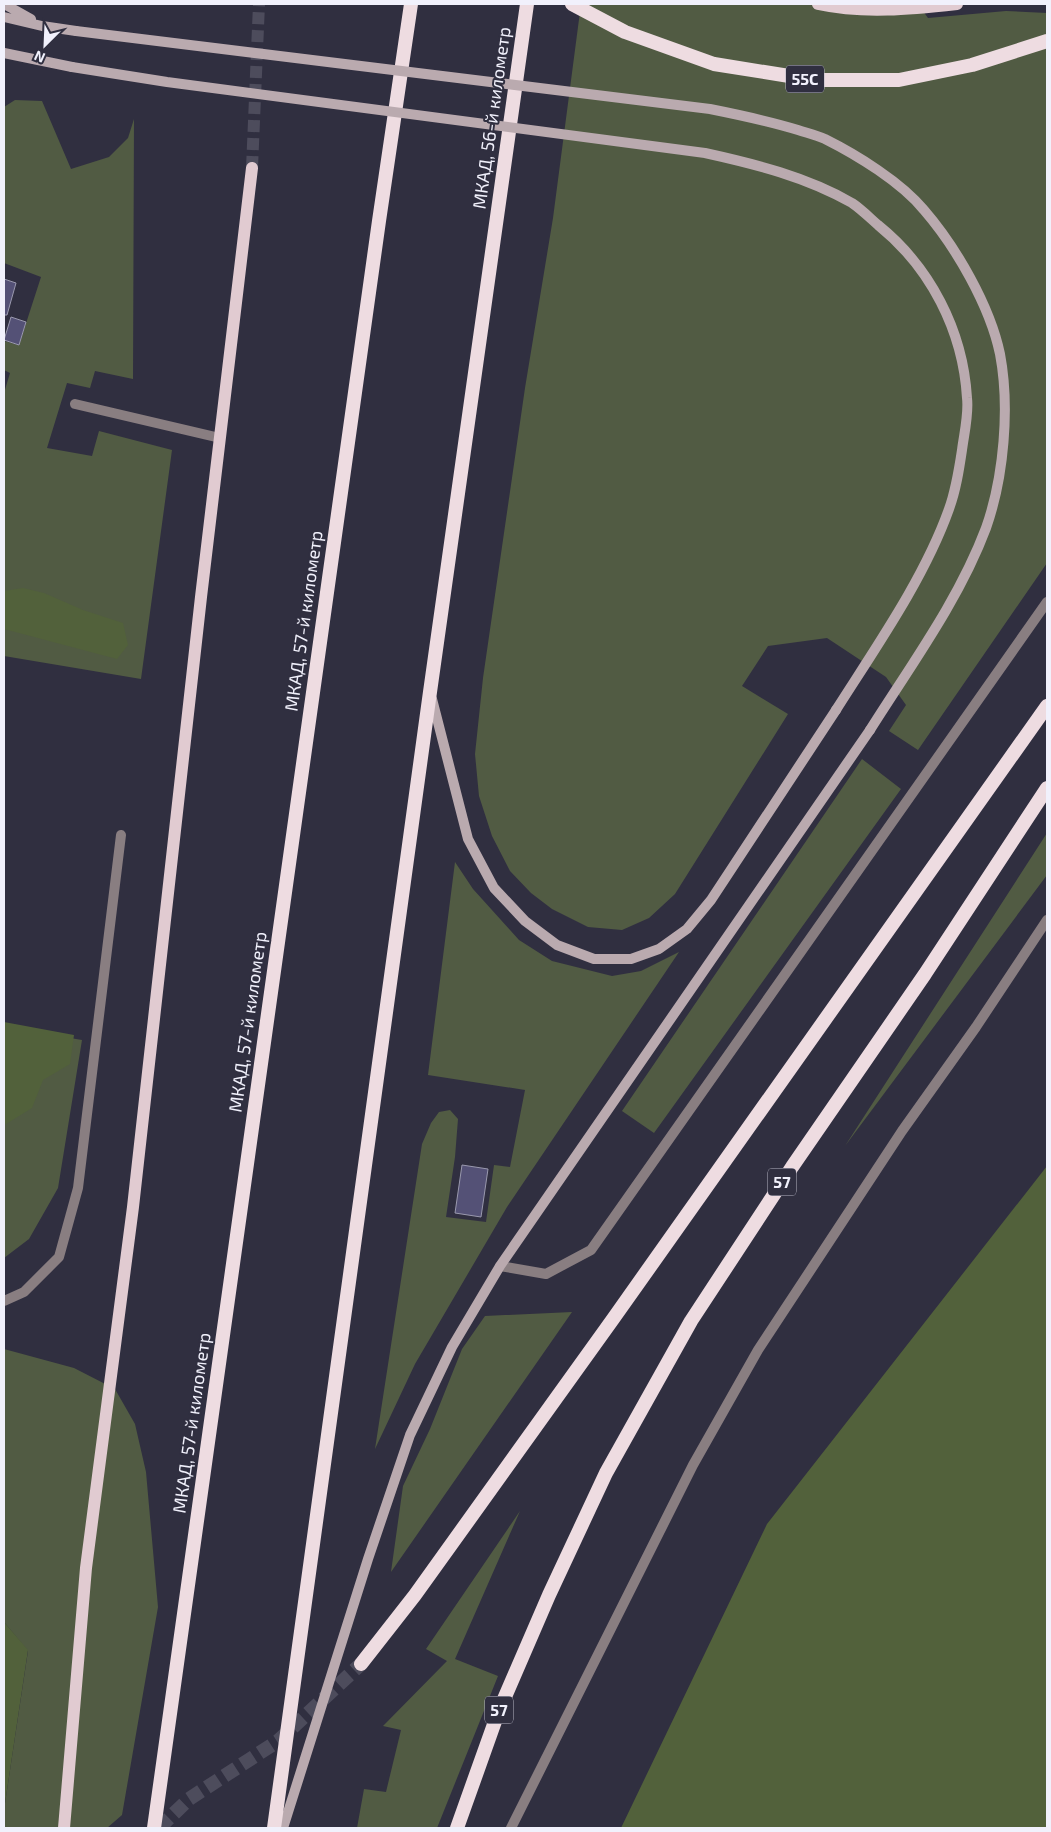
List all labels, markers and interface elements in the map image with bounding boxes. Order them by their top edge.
north arrow [20,20,70,70]
street label: МКАД, 56-й километр [467,25,515,210]
text: N [31,48,48,67]
road number: 55C [786,66,824,92]
street label: МКАД, 57-й километр [279,529,327,713]
street label: МКАД, 57-й километр [223,930,271,1114]
road number: 57 [768,1168,796,1196]
street label: МКАД, 57-й километр [167,1331,215,1515]
road number: 57 [485,1696,513,1724]

